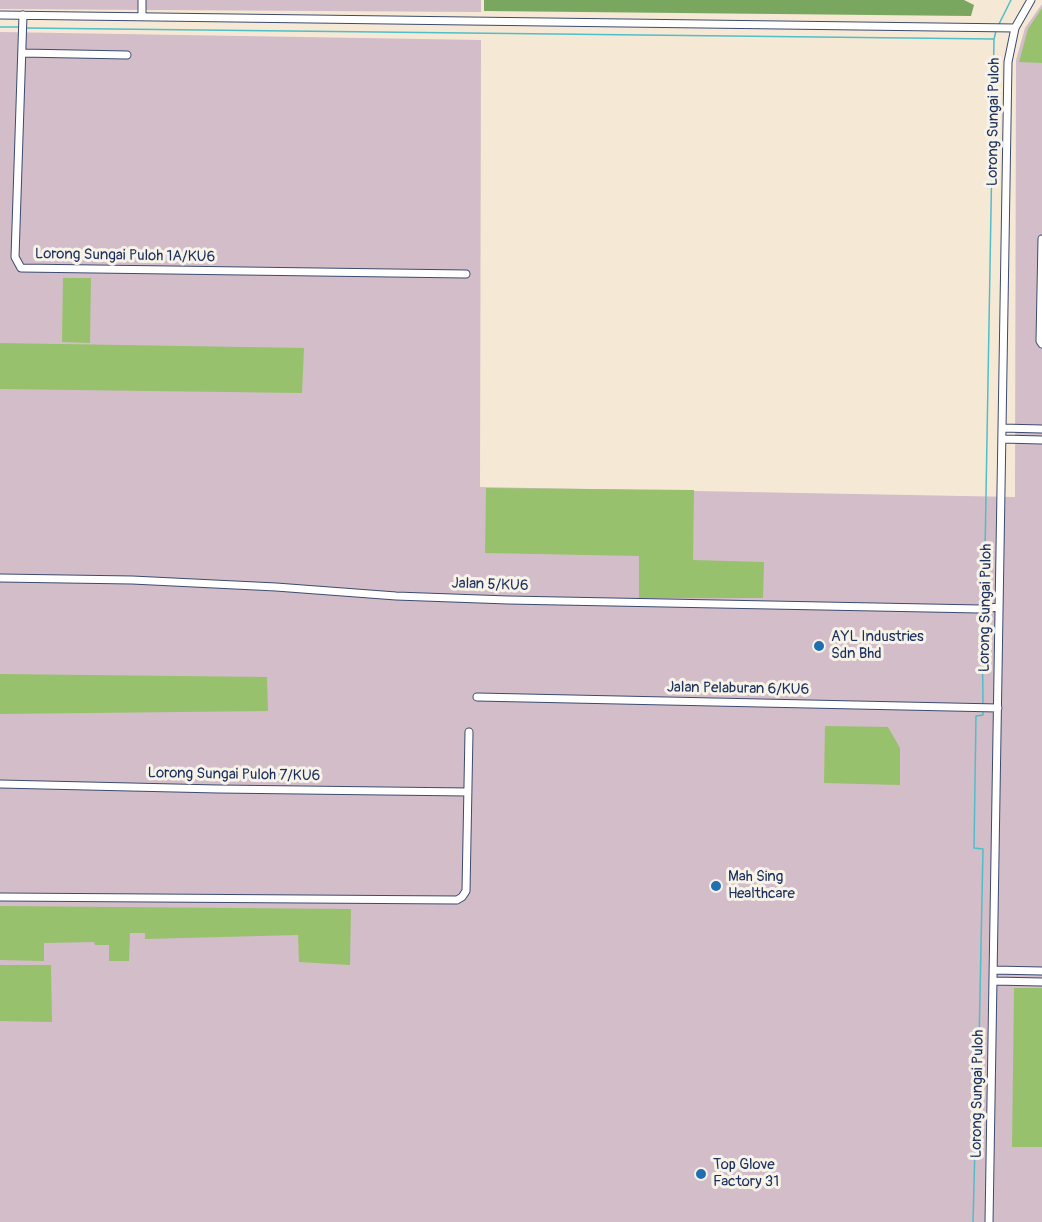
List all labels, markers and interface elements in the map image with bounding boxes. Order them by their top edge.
street label: Lorong Sungai Puloh [984,58,1004,186]
street label: Lorong Sungai Puloh 1A/KU6 [35,245,215,267]
street label: Lorong Sungai Puloh [976,544,996,672]
street label: Jalan 5/KU6 [451,575,529,595]
place label: AYL Industries Sdn Bhd [831,628,924,663]
marker: AYL Industries Sdn Bhd [812,639,826,653]
street label: Jalan Pelaburan 6/KU6 [667,679,809,699]
street label: Lorong Sungai Puloh 7/KU6 [147,764,321,786]
place label: Mah Sing Healthcare [728,868,795,903]
marker: Mah Sing Healthcare [709,879,723,893]
street label: Lorong Sungai Puloh [968,1030,988,1158]
place label: Top Glove Factory 31 [713,1156,779,1191]
marker: Top Glove Factory 31 [694,1167,708,1181]

